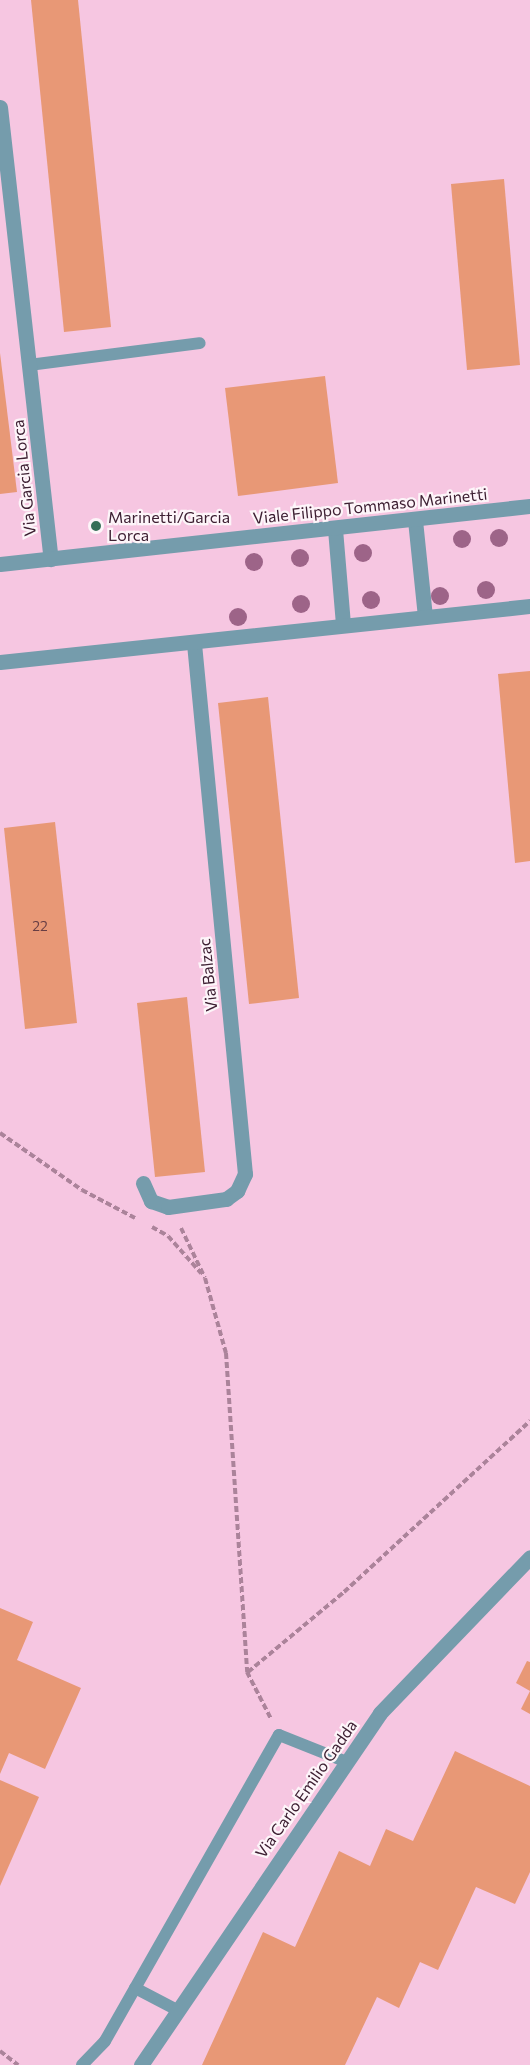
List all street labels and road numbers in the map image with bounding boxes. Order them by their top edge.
street label: Via Garcia Lorca [8,419,40,537]
street label: Viale Filippo Tommaso Marinetti [252,484,488,528]
street label: Via Balzac [195,937,221,1013]
street label: Via Carlo Emilio Gadda [251,1716,361,1862]

